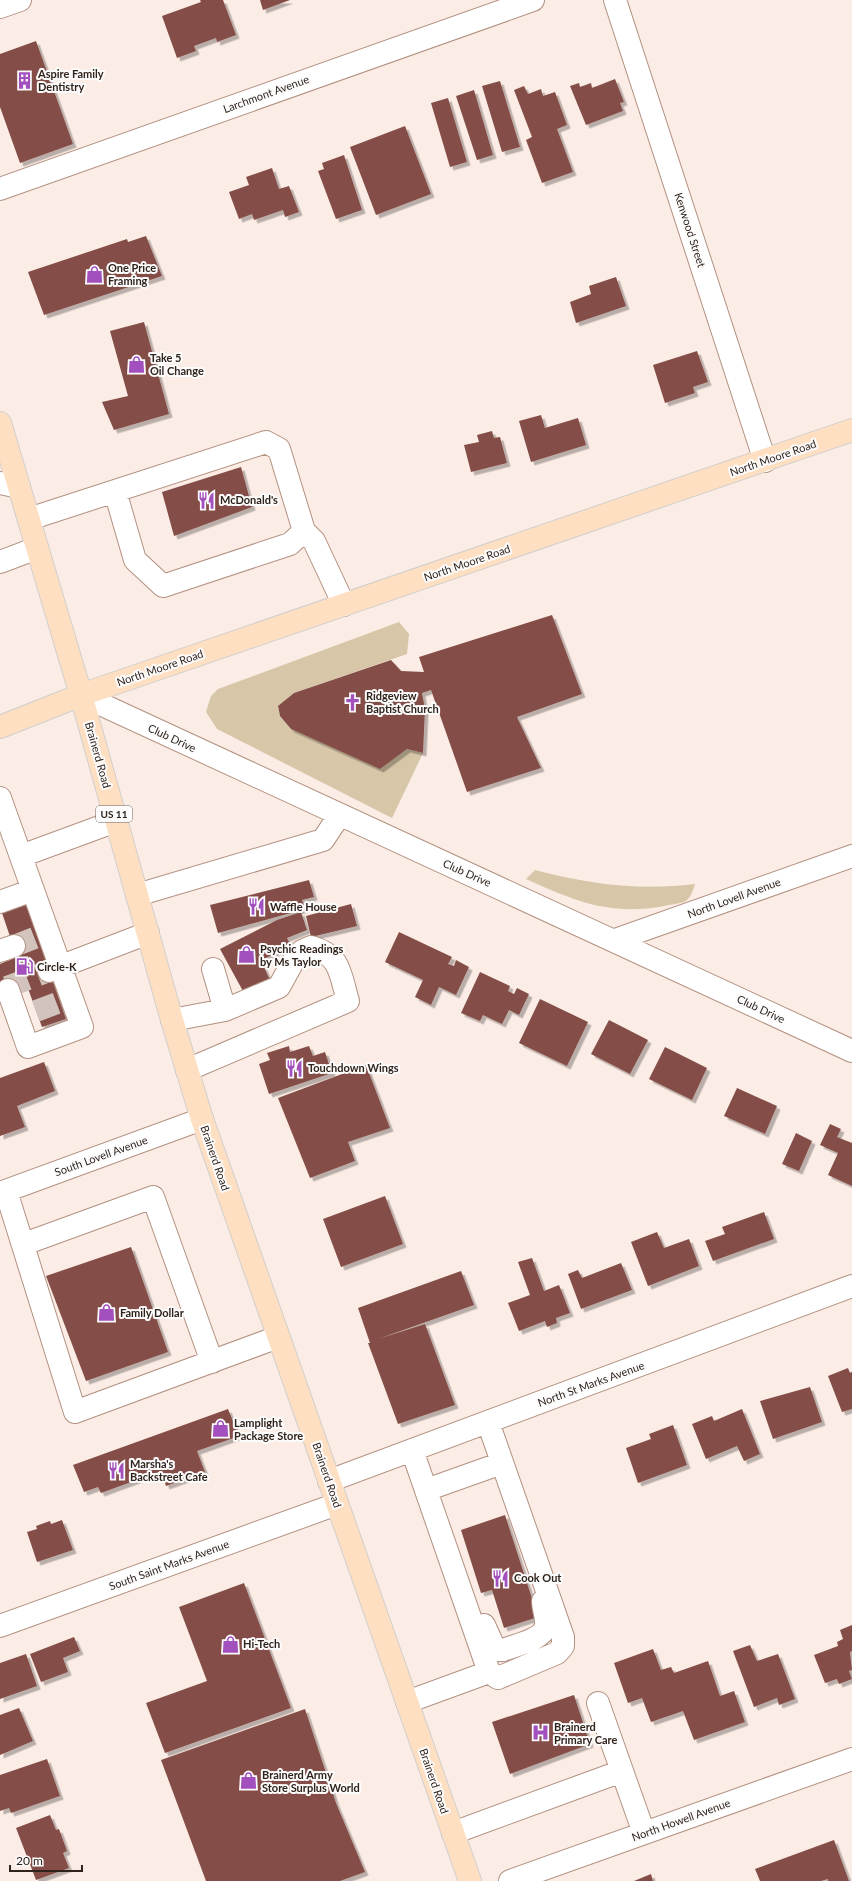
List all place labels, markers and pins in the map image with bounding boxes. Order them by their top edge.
place label: Aspire Family Dentistry [37,67,104,93]
building icon: Aspire Family Dentistry [15,70,35,90]
place label: One Price Framing [108,261,156,287]
shop icon: One Price Framing [85,264,105,284]
place label: Take 5 Oil Change [150,351,204,377]
shop icon: Take 5 Oil Change [127,354,147,374]
restaurant icon: McDonald's [197,490,217,510]
place label: McDonald's [220,493,278,506]
place label: Ridgeview Baptist Church [366,689,439,715]
church icon: Ridgeview Baptist Church [343,692,363,712]
restaurant icon: Waffle House [247,897,267,917]
place label: Waffle House [270,900,337,913]
place label: Psychic Readings by Ms Taylor [260,942,344,968]
shop icon: Psychic Readings by Ms Taylor [237,945,257,965]
fuel station icon: Circle-K [14,957,34,977]
place label: Circle-K [37,960,77,973]
restaurant icon: Touchdown Wings [285,1058,305,1078]
place label: Touchdown Wings [308,1061,399,1074]
shop icon: Family Dollar [97,1303,117,1323]
place label: Family Dollar [120,1306,185,1319]
place label: Lamplight Package Store [234,1416,303,1442]
shop icon: Lamplight Package Store [211,1419,231,1439]
place label: Marsha's Backstreet Cafe [130,1457,208,1483]
restaurant icon: Marsha's Backstreet Cafe [107,1460,127,1480]
restaurant icon: Cook Out [491,1568,511,1588]
place label: Cook Out [514,1571,562,1584]
shop icon: Hi-Tech [220,1634,240,1654]
place label: Hi-Tech [243,1637,280,1650]
place label: Brainerd Primary Care [554,1720,618,1746]
hospital icon: Brainerd Primary Care [531,1723,551,1743]
place label: Brainerd Army Store Surplus World [262,1768,360,1794]
shop icon: Brainerd Army Store Surplus World [239,1771,259,1791]

